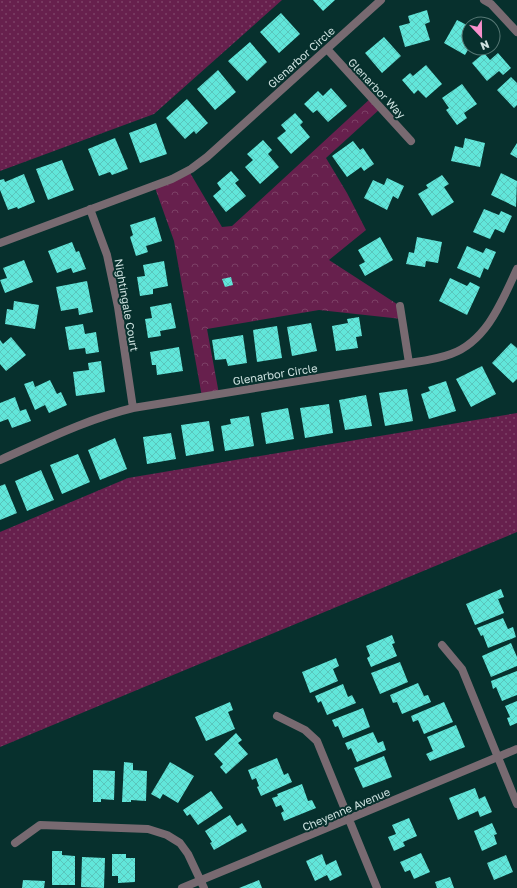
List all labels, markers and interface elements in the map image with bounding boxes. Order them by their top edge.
north arrow [461,16,501,56]
street label: Glenarbor Circle [265,24,337,90]
text: N [479,38,491,53]
street label: Glenarbor Way [346,55,408,121]
street label: Nightingale Court [112,258,142,352]
street label: Glenarbor Circle [232,361,318,387]
street label: Cheyenne Avenue [300,785,392,833]

